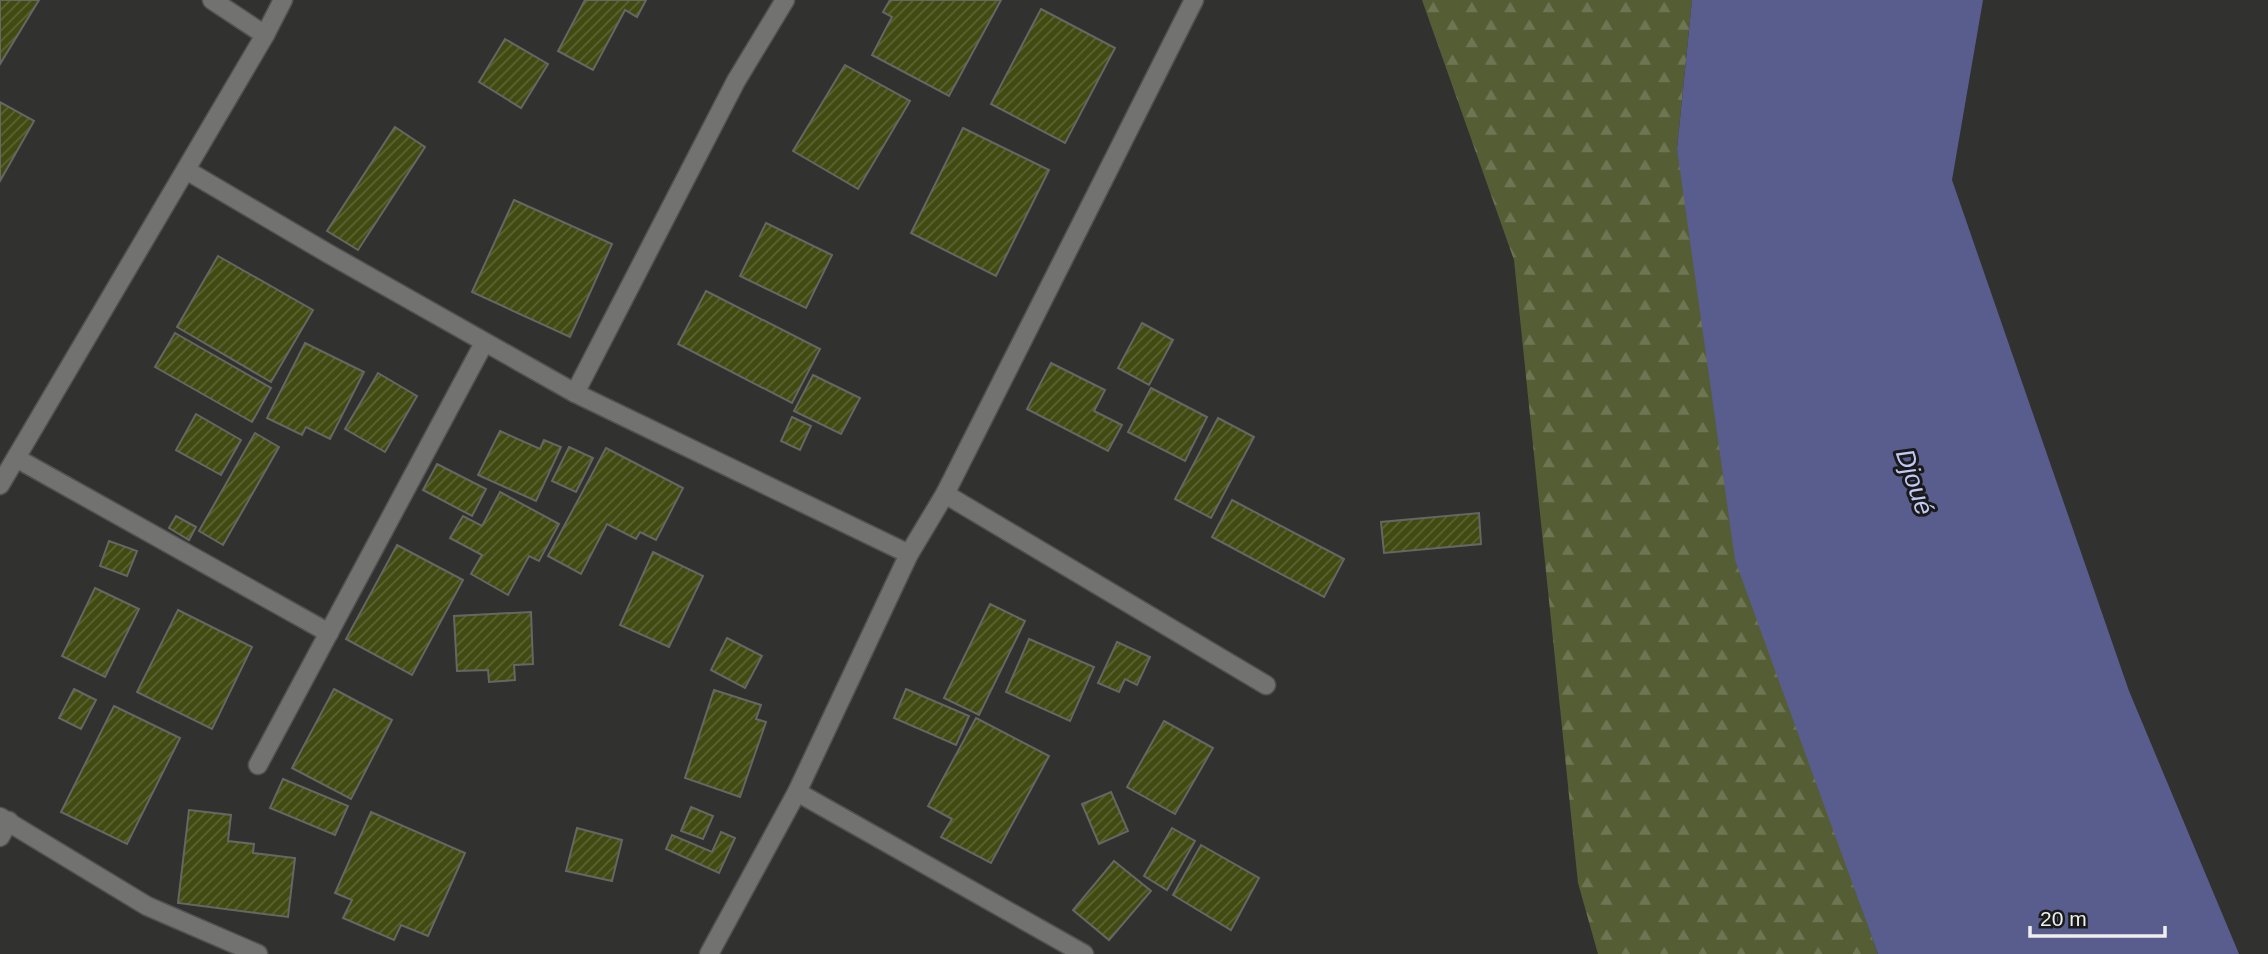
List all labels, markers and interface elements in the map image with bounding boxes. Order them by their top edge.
water label: Djoué [1890,445,1940,519]
scale bar [2030,894,2165,938]
text: 20 m [2040,907,2087,930]

